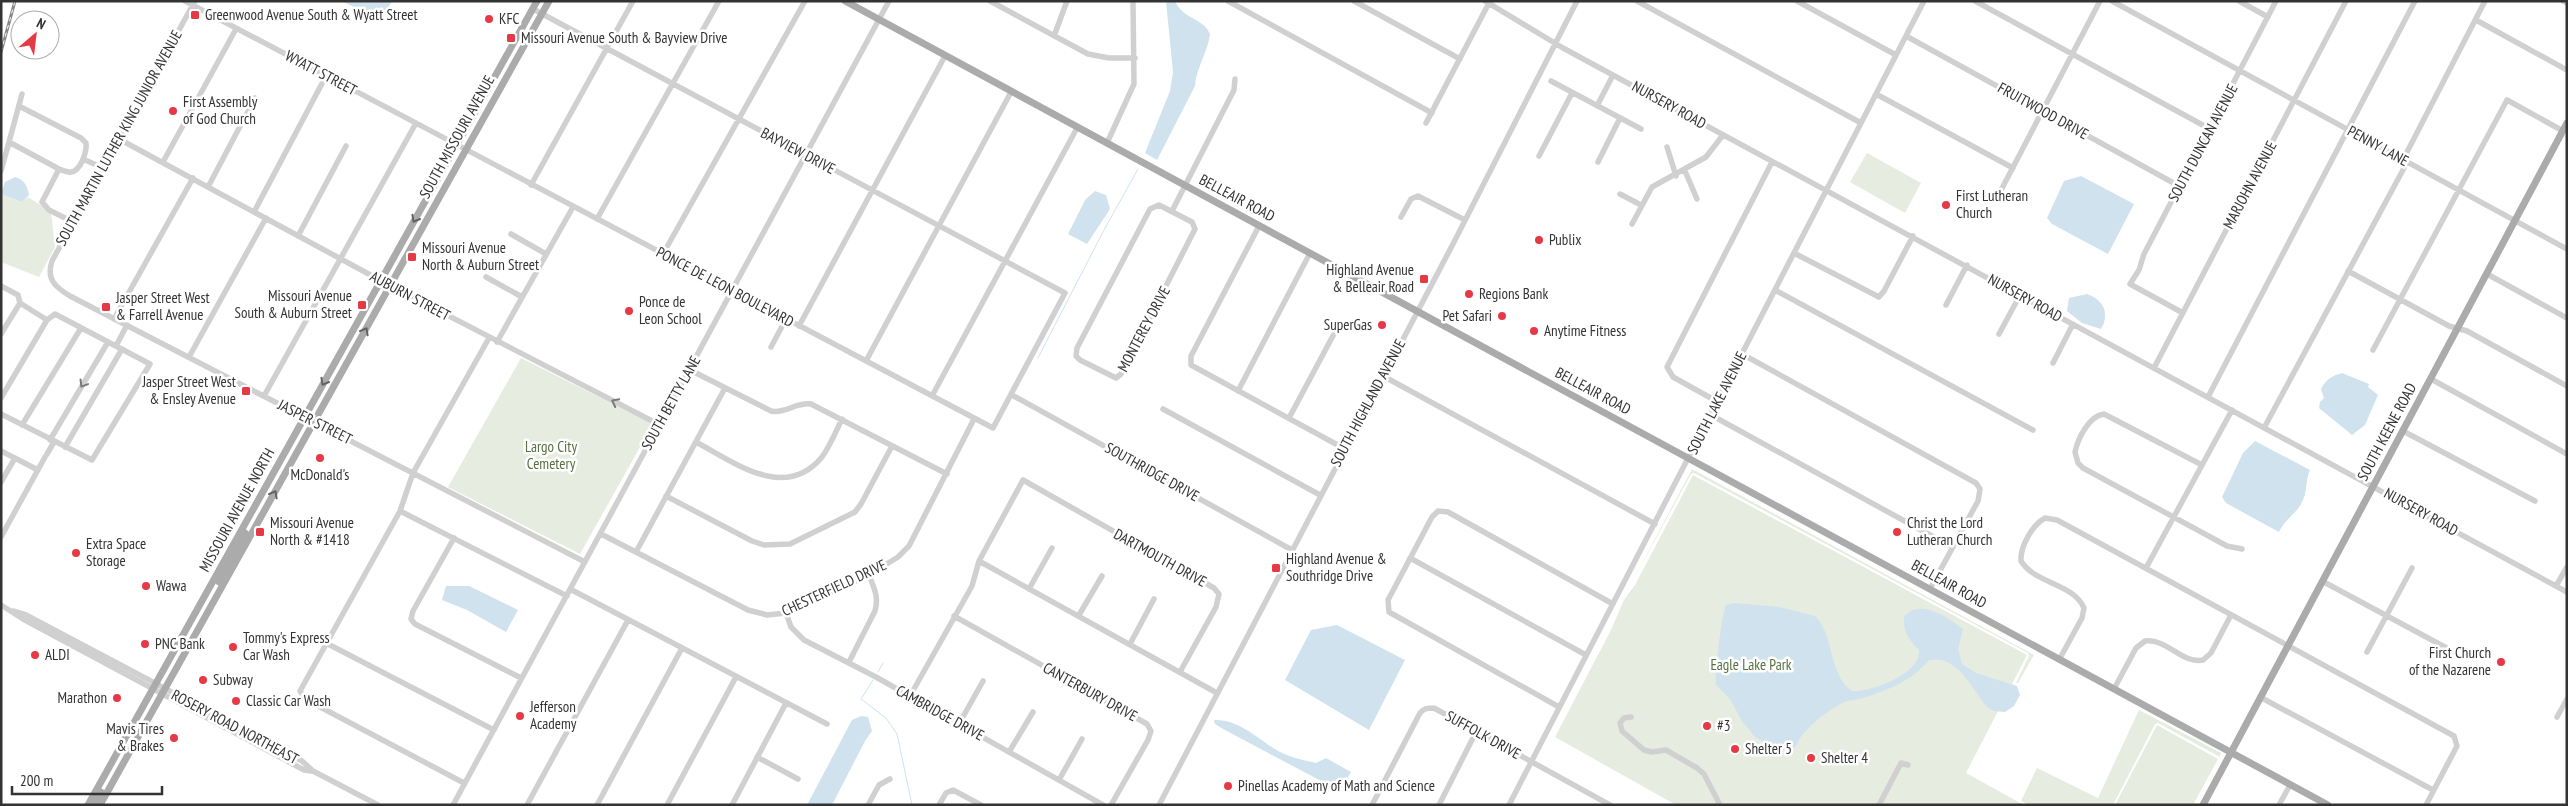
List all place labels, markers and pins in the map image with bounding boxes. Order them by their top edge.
place label: Greenwood Avenue South & Wyatt Street [205,5,418,24]
marker: Greenwood Avenue South & Wyatt Street [189,9,201,21]
place label: KFC [499,9,520,28]
marker: KFC [483,13,495,25]
place label: Missouri Avenue South & Bayview Drive [521,28,728,47]
marker: Missouri Avenue South & Bayview Drive [505,32,517,44]
place label: First Assembly of God Church [183,92,258,128]
marker: First Assembly of God Church [167,105,179,117]
place label: First Lutheran Church [1956,186,2028,222]
marker: First Lutheran Church [1940,199,1952,211]
place label: Publix [1549,230,1581,249]
marker: Publix [1533,234,1545,246]
place label: Missouri Avenue North & Auburn Street [422,238,539,274]
marker: Missouri Avenue North & Auburn Street [406,251,418,263]
place label: Highland Avenue & Belleair Road [1326,260,1414,296]
marker: Highland Avenue & Belleair Road [1418,273,1430,285]
place label: Regions Bank [1479,284,1548,303]
place label: Missouri Avenue South & Auburn Street [235,286,352,322]
place label: Jasper Street West & Farrell Avenue [115,288,210,324]
marker: Regions Bank [1463,288,1475,300]
place label: Ponce de Leon School [639,292,702,328]
marker: Missouri Avenue South & Auburn Street [356,299,368,311]
marker: Jasper Street West & Farrell Avenue [100,301,112,313]
marker: Ponce de Leon School [623,305,635,317]
place label: Pet Safari [1443,306,1492,325]
marker: Pet Safari [1496,310,1508,322]
place label: SuperGas [1324,315,1372,334]
marker: SuperGas [1376,319,1388,331]
place label: Anytime Fitness [1544,321,1626,340]
marker: Anytime Fitness [1528,325,1540,337]
place label: Jasper Street West & Ensley Avenue [141,372,236,408]
marker: Jasper Street West & Ensley Avenue [240,385,252,397]
marker: McDonald's [314,452,326,464]
place label: McDonald's [291,465,349,484]
place label: Missouri Avenue North & #1418 [270,513,354,549]
place label: Christ the Lord Lutheran Church [1907,513,1992,549]
marker: Missouri Avenue North & #1418 [254,526,266,538]
marker: Christ the Lord Lutheran Church [1891,526,1903,538]
place label: Extra Space Storage [86,534,146,570]
marker: Extra Space Storage [70,547,82,559]
place label: Highland Avenue & Southridge Drive [1286,549,1387,585]
marker: Highland Avenue & Southridge Drive [1270,562,1282,574]
place label: Wawa [156,576,186,595]
marker: Wawa [140,580,152,592]
place label: Tommy's Express Car Wash [243,628,330,664]
place label: PNC Bank [155,634,205,653]
marker: PNC Bank [139,638,151,650]
marker: Tommy's Express Car Wash [227,641,239,653]
place label: First Church of the Nazarene [2409,643,2491,679]
place label: ALDI [45,645,70,664]
marker: ALDI [29,649,41,661]
marker: First Church of the Nazarene [2495,656,2507,668]
place label: Subway [213,670,253,689]
marker: Subway [197,674,209,686]
place label: Marathon [58,688,107,707]
place label: Classic Car Wash [246,691,331,710]
marker: Marathon [111,692,123,704]
marker: Classic Car Wash [230,695,242,707]
place label: Jefferson Academy [529,697,577,733]
marker: Jefferson Academy [514,710,526,722]
place label: #3 [1717,716,1731,735]
place label: Mavis Tires & Brakes [106,719,164,755]
marker: #3 [1701,720,1713,732]
marker: Mavis Tires & Brakes [168,732,180,744]
place label: Shelter 5 [1745,739,1792,758]
marker: Shelter 5 [1729,743,1741,755]
place label: Shelter 4 [1821,748,1868,767]
marker: Shelter 4 [1805,752,1817,764]
place label: Pinellas Academy of Math and Science [1238,776,1435,795]
marker: Pinellas Academy of Math and Science [1222,780,1234,792]

